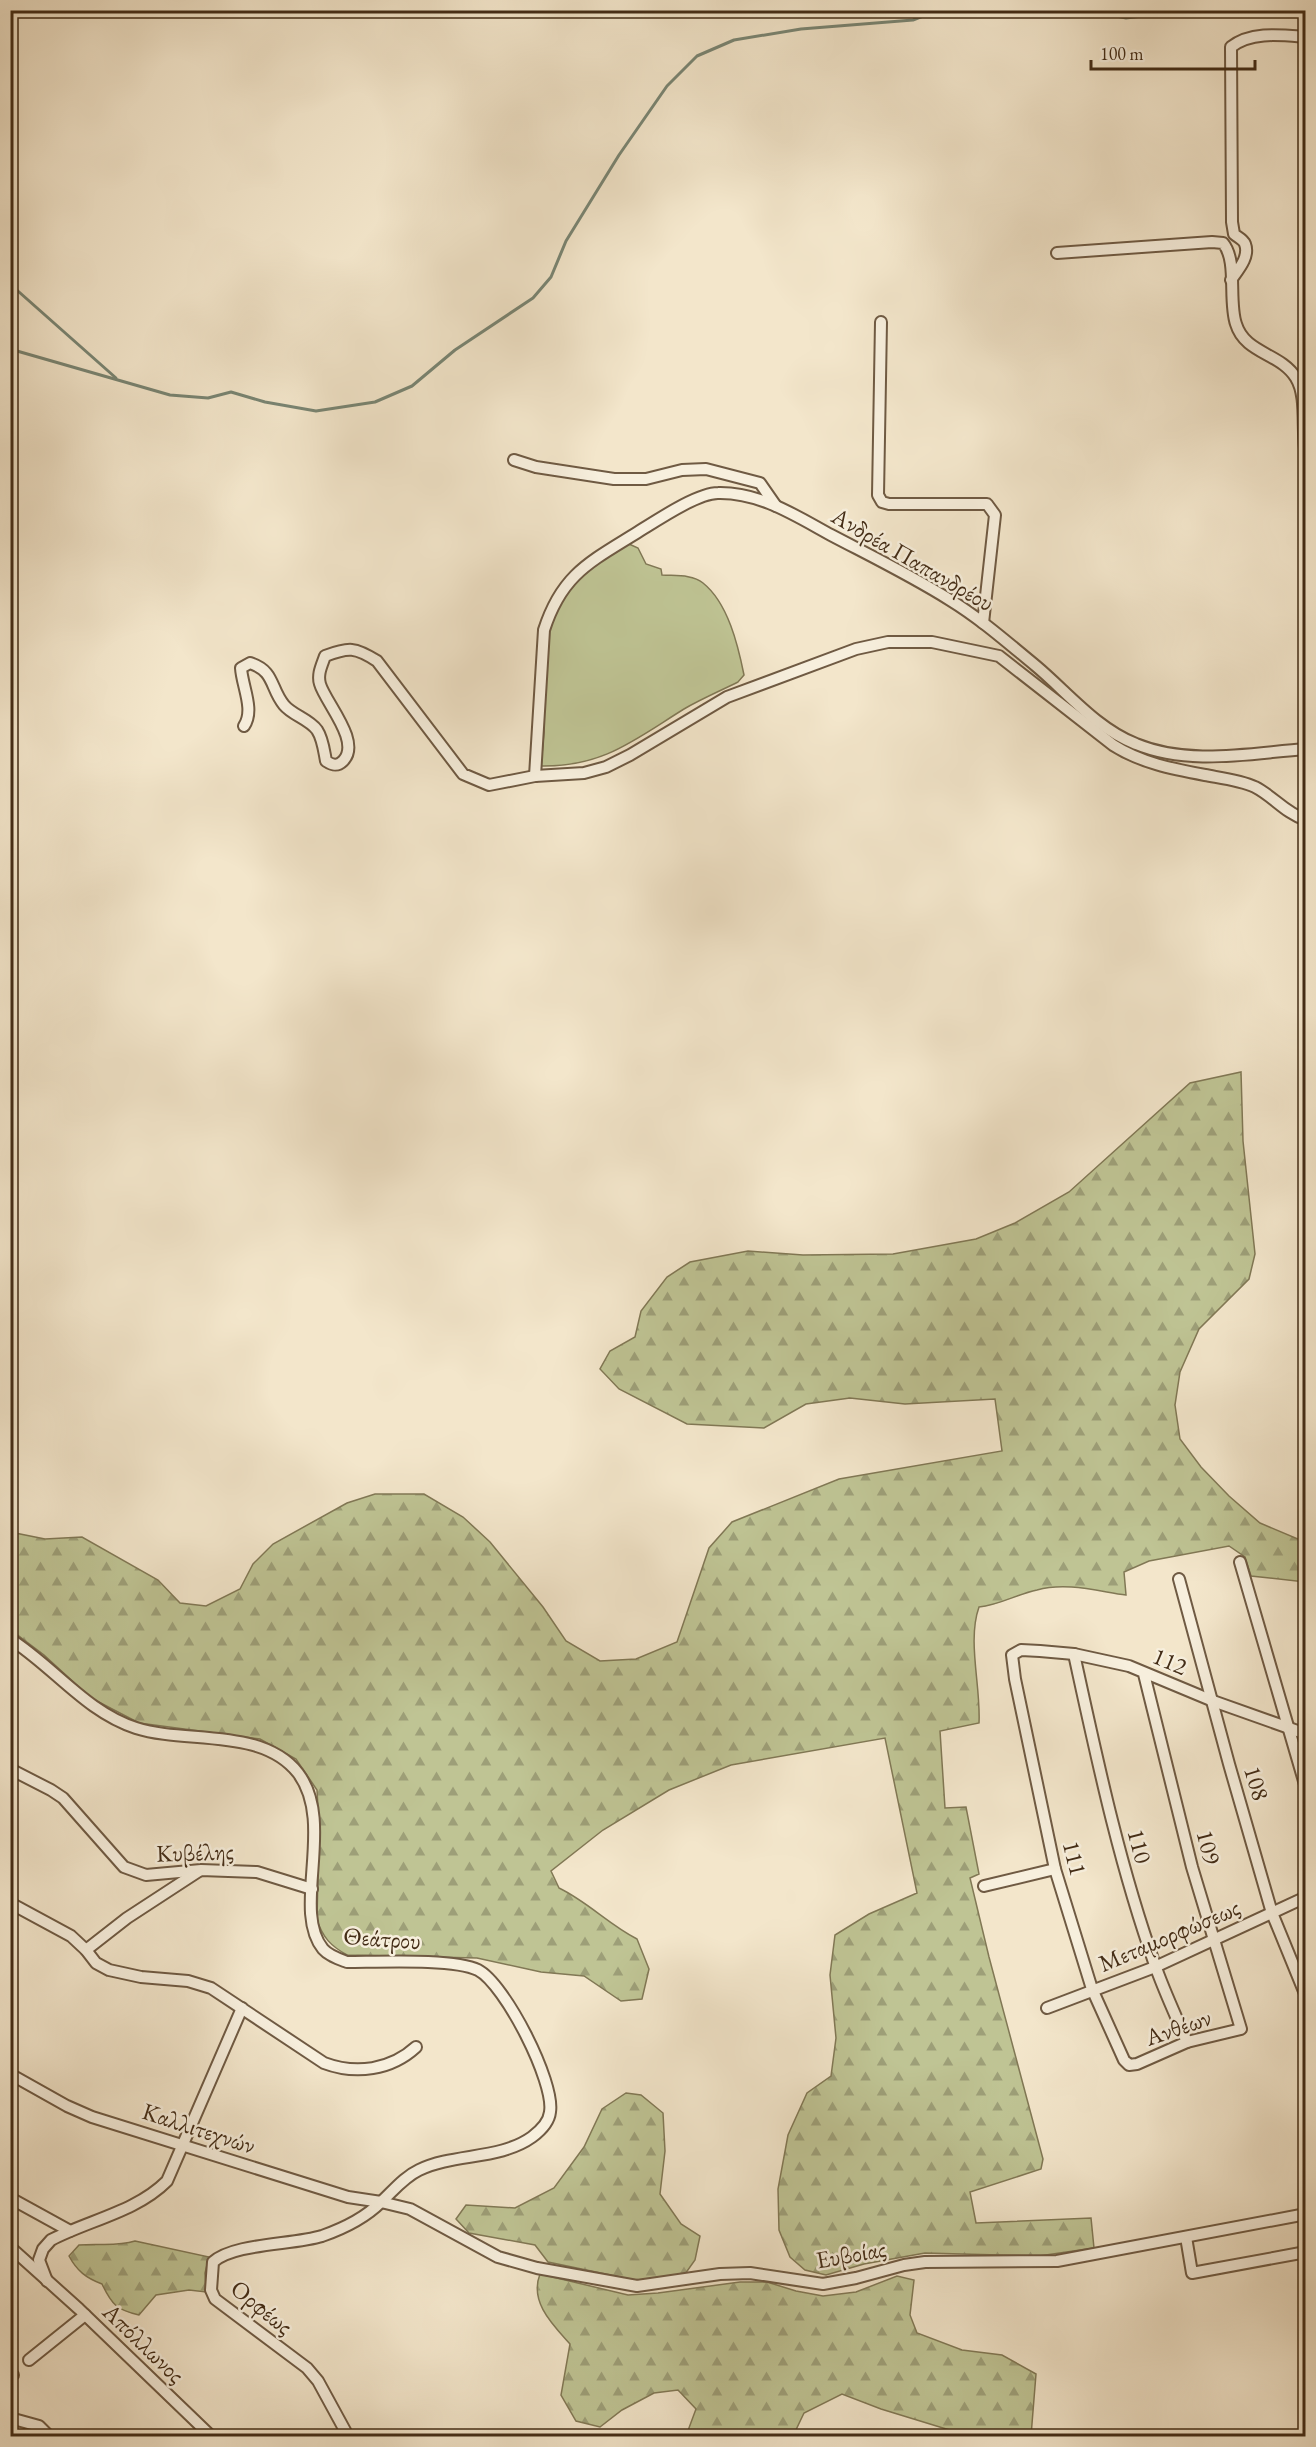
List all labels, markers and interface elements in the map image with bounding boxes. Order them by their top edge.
scale bar [1091,33,1254,71]
text: 100 m [1100,42,1144,65]
street label: Ανδρέα Παπανδρέου [825,499,1000,618]
street label: 112 [1148,1640,1192,1682]
street label: 108 [1237,1762,1277,1804]
street label: 110 [1121,1825,1159,1867]
street label: 109 [1190,1826,1229,1868]
street label: Κυβέλης [156,1835,234,1869]
street label: 111 [1056,1837,1094,1879]
street label: Μεταμορφώσεως [1094,1891,1244,1979]
street label: Θεάτρου [342,1920,422,1956]
street label: Ανθέων [1140,2001,1215,2053]
street label: Καλλιτεχνών [139,2095,259,2161]
street label: Ευβοίας [814,2233,888,2275]
street label: Ορφέως [225,2273,299,2341]
street label: Απόλλωνος [96,2296,192,2390]

